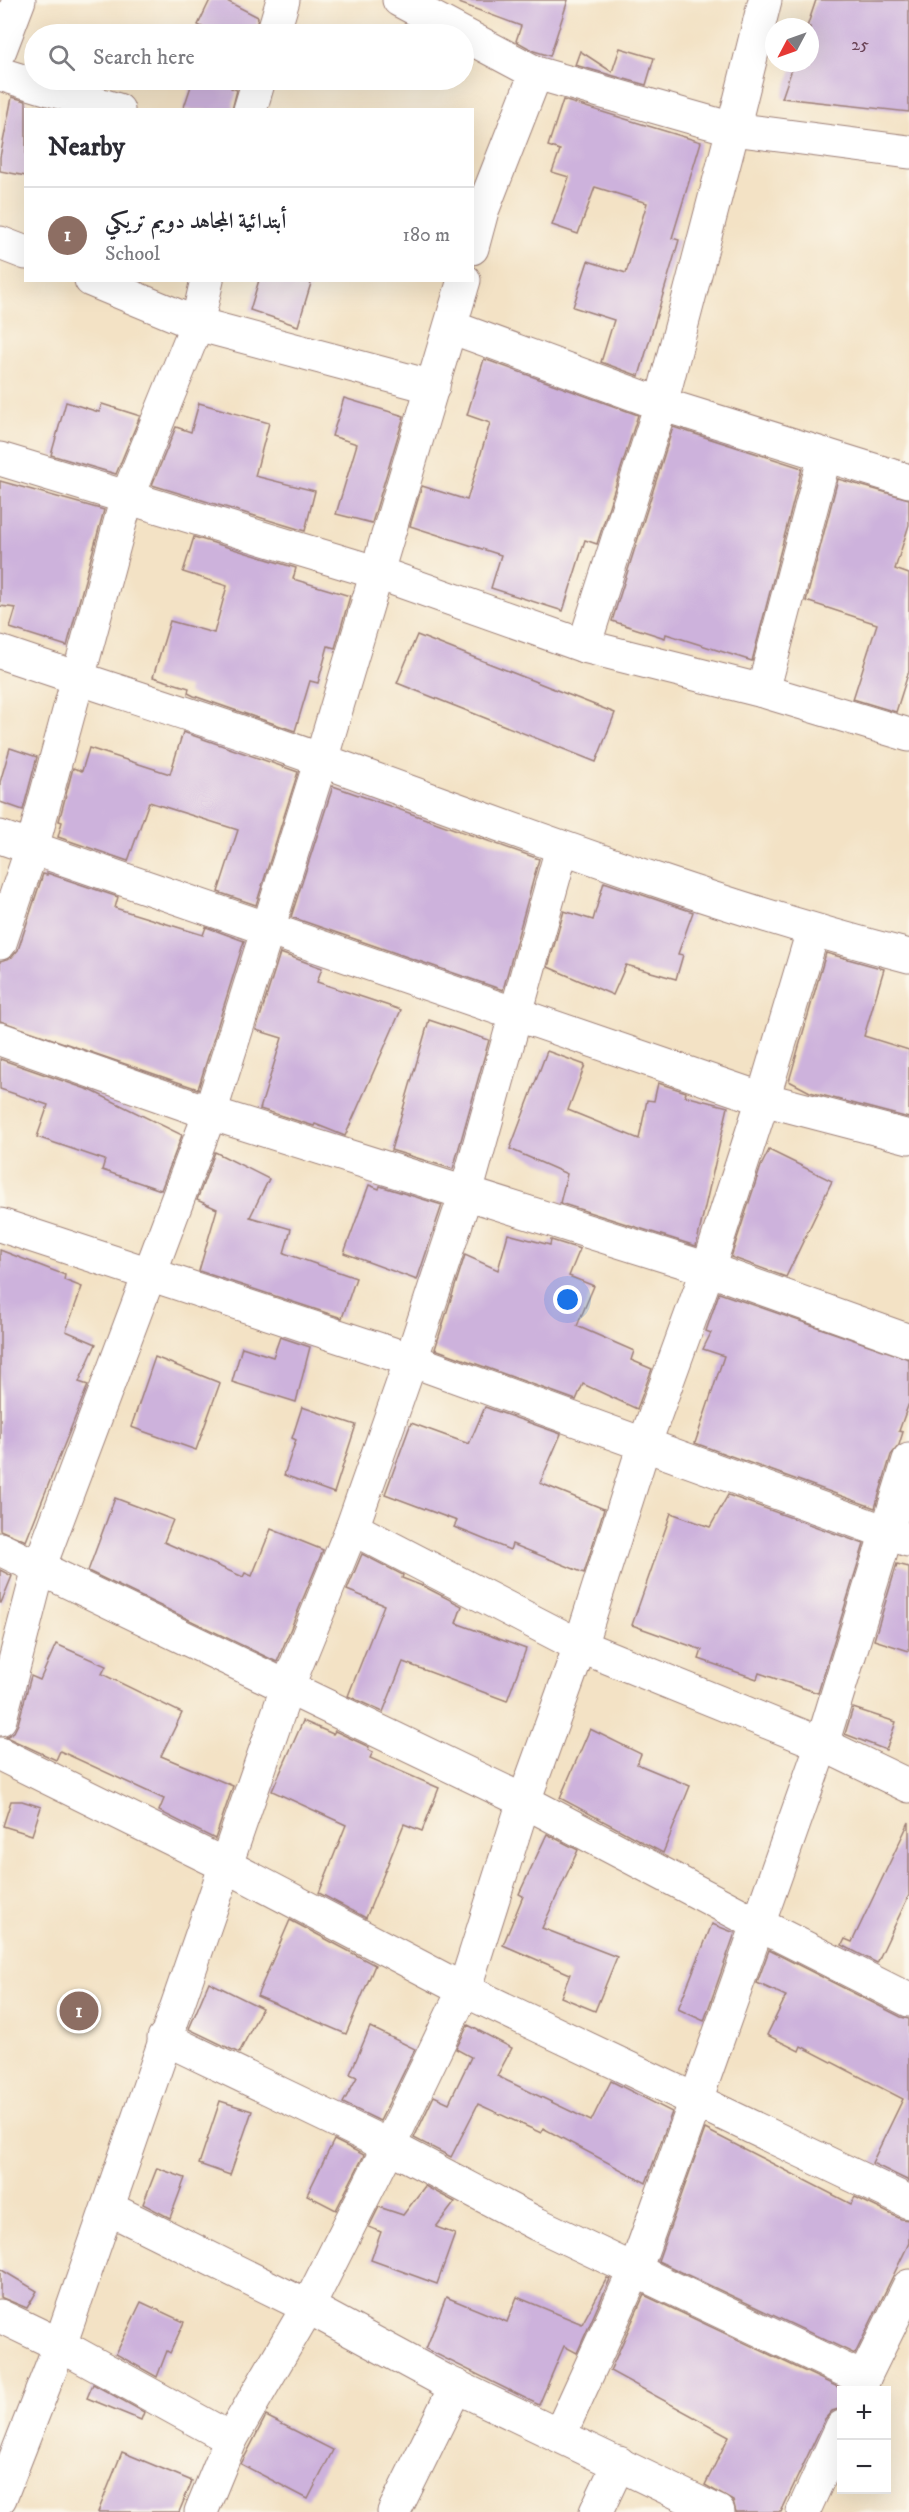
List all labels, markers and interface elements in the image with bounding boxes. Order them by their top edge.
north arrow [765,18,819,72]
search box [24,24,474,90]
house number: 25 [851,34,869,56]
icon: search [45,41,78,74]
text: Search here [93,44,195,71]
text: Nearby [48,131,125,164]
text: أبتدائية المجاهد دويم تريكي [105,208,286,235]
text: 1 [64,223,71,248]
text: 180 m [403,223,450,248]
text: School [105,242,160,267]
your location [553,1285,582,1314]
pin: 1 [60,1988,98,2034]
map controls [837,2386,891,2494]
button: + [837,2386,891,2440]
button: − [837,2440,891,2494]

